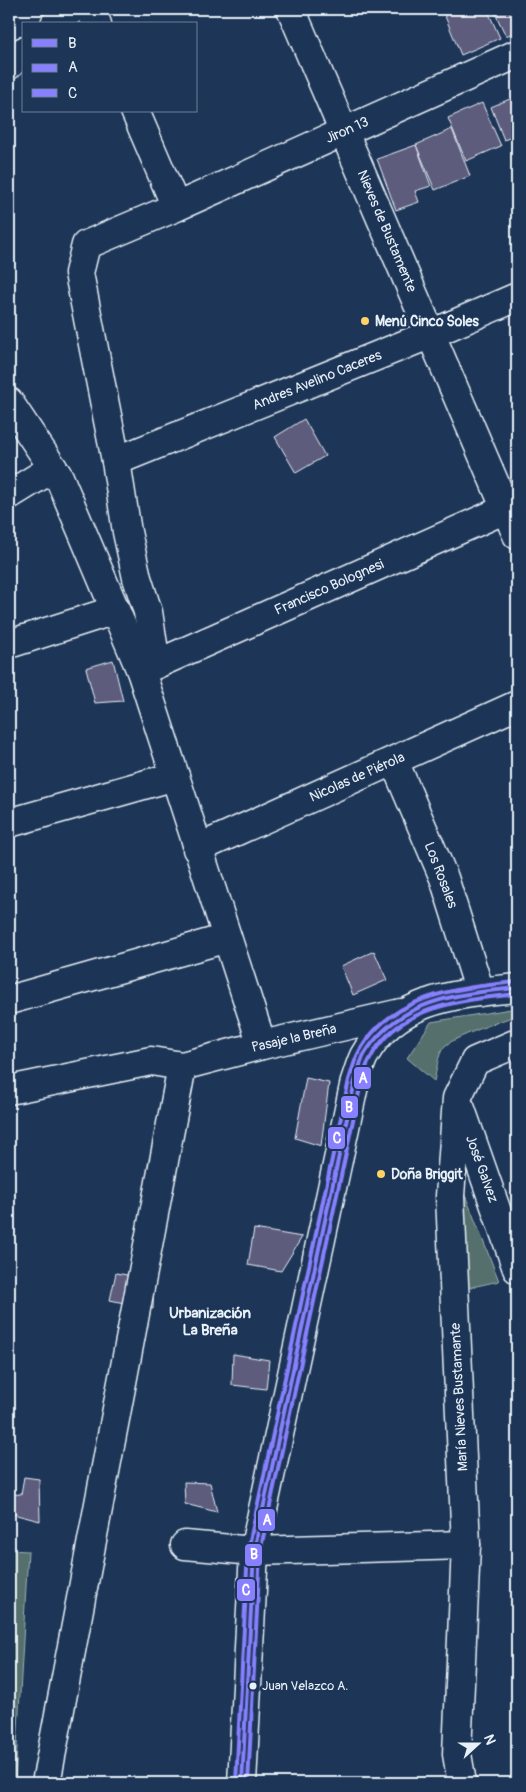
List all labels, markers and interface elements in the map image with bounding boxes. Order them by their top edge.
legend [22,22,198,112]
text: B [68,34,77,53]
text: A [68,58,78,77]
text: C [68,84,77,103]
street label: Jiron 13 [323,113,371,147]
street label: Nieves de Bustamente [354,167,420,295]
place label: Menú Cinco Soles [375,313,479,330]
marker: Menú Cinco Soles [359,315,371,327]
street label: Andres Avelino Caceres [250,346,385,414]
street label: Francisco Bolognesi [272,555,387,619]
street label: Nicolas de Piérola [307,748,407,806]
street label: Los Rosales [421,839,462,911]
street label: Pasaje la Breña [250,1020,338,1056]
line badge: A [353,1066,372,1090]
text: A [358,1070,368,1087]
line badge: B [340,1095,359,1119]
text: B [345,1099,353,1116]
line badge: C [327,1126,346,1150]
text: C [333,1130,342,1147]
street label: José Galvez [462,1133,502,1205]
place label: Doña Briggit [391,1166,463,1183]
marker: Doña Briggit [375,1168,387,1180]
district label: Urbanización La Breña [169,1304,252,1340]
street label: María Nieves Bustamante [447,1322,471,1472]
line badge: A [257,1508,276,1532]
text: A [262,1512,272,1529]
line badge: B [244,1543,263,1567]
text: B [250,1546,258,1563]
line badge: C [236,1578,256,1602]
text: C [242,1582,251,1599]
place label: Juan Velazco A. [262,1678,348,1694]
marker: Juan Velazco A. [248,1681,258,1691]
north arrow [454,1720,504,1770]
text: N [480,1732,499,1747]

